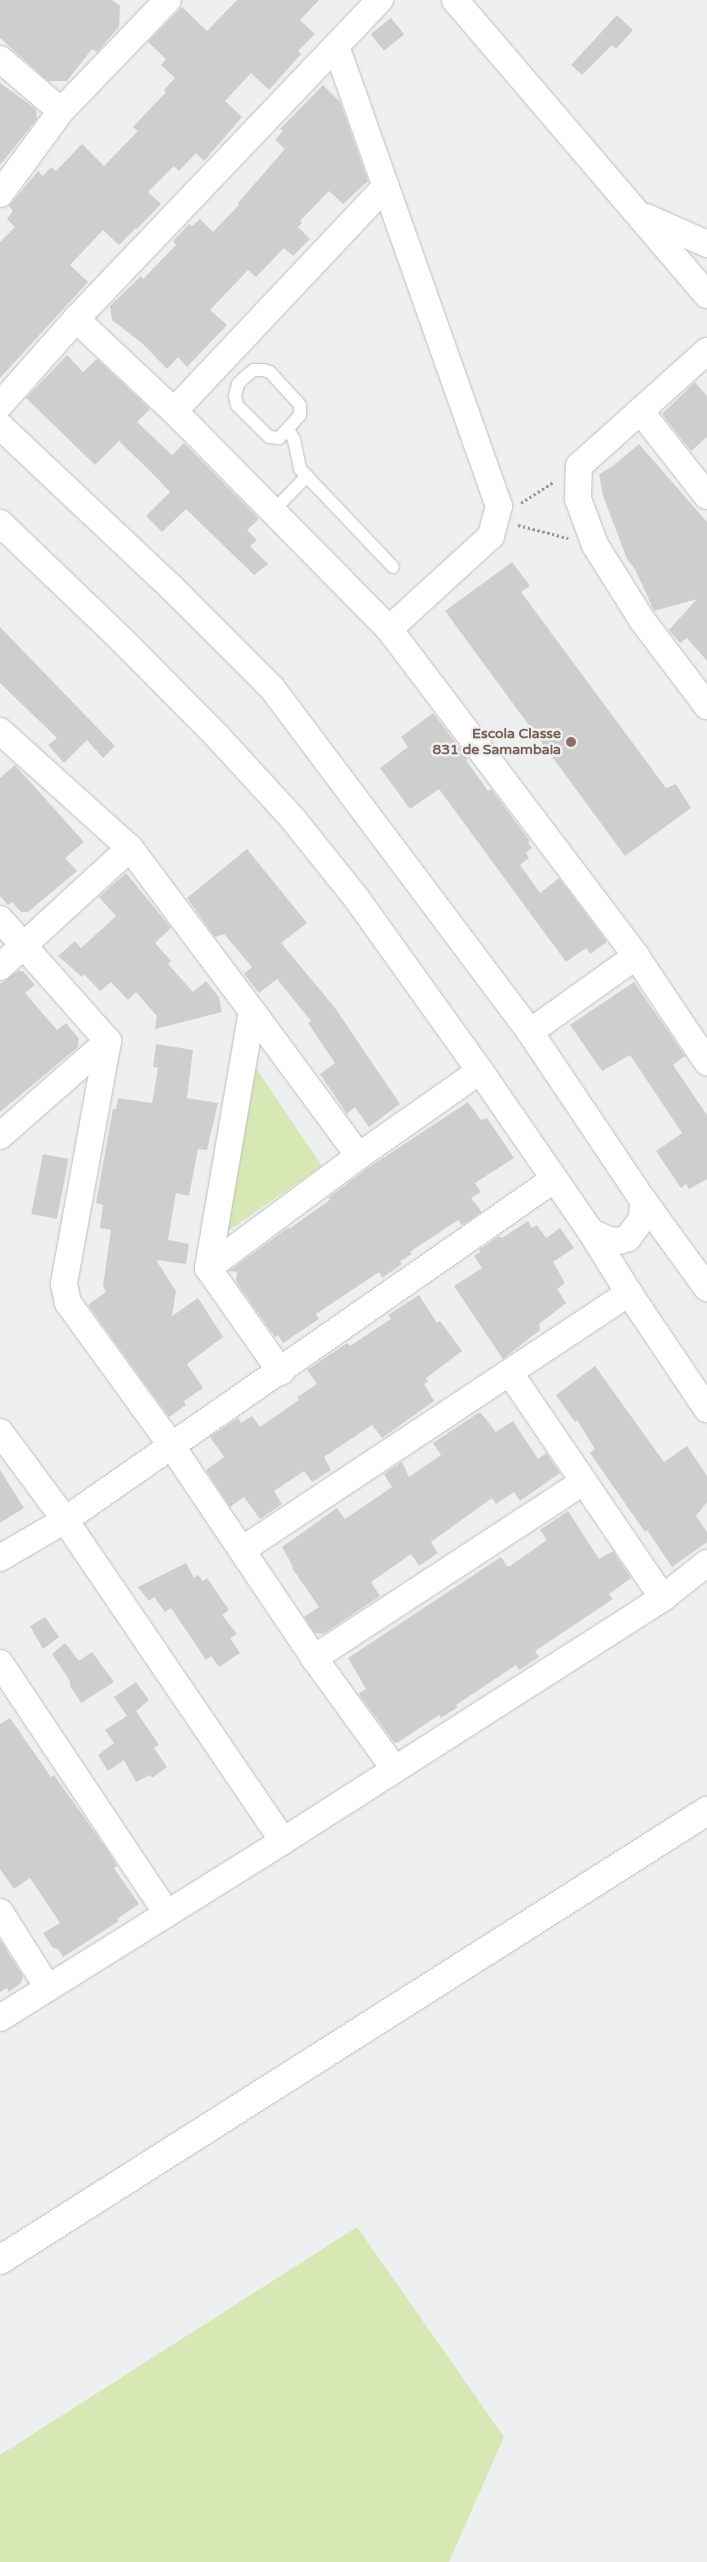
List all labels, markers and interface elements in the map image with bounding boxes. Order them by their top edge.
place label: Escola Classe 831 de Samambaia [432,726,561,759]
marker: Escola Classe 831 de Samambaia [565,736,577,748]

